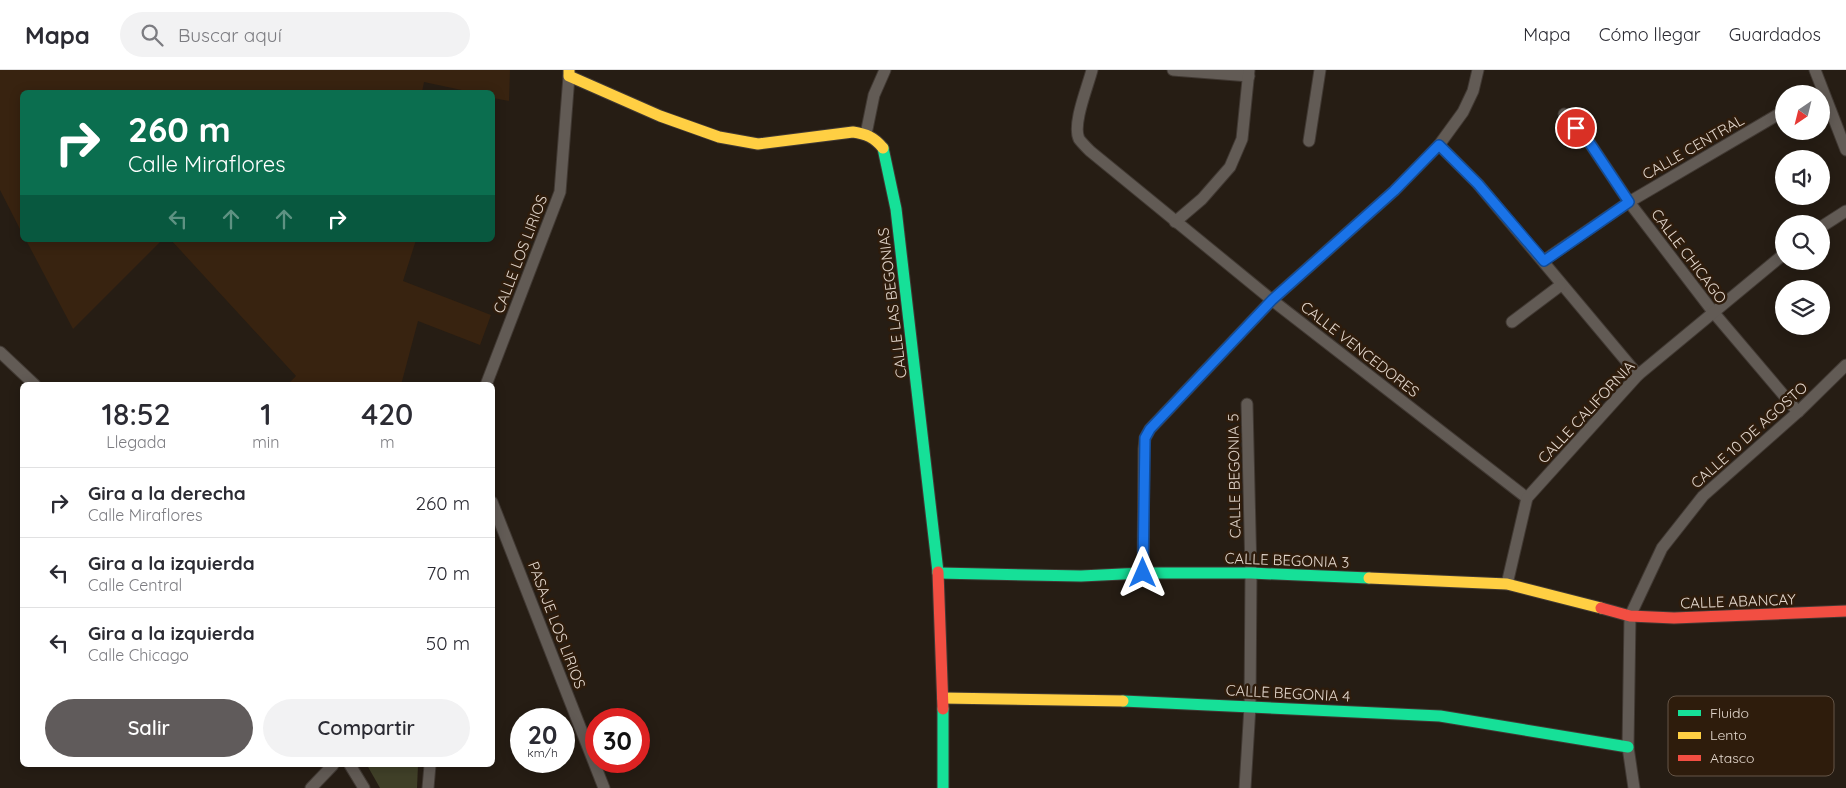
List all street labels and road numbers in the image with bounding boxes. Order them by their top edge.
street label: CALLE CENTRAL [1639,110,1747,184]
street label: CALLE LOS LIRIOS [489,192,551,316]
street label: CALLE CHICAGO [1647,205,1731,307]
street label: CALLE LAS BEGONIAS [873,227,911,379]
street label: CALLE VENCEDORES [1297,297,1423,401]
street label: CALLE CALIFORNIA [1534,356,1639,467]
street label: CALLE 10 DE AGOSTO [1687,378,1811,492]
street label: CALLE BEGONIA 5 [1223,413,1245,539]
street label: CALLE BEGONIA 3 [1224,548,1350,572]
street label: PASAJE LOS LIRIOS [524,559,590,691]
street label: CALLE ABANCAY [1680,589,1797,613]
street label: CALLE BEGONIA 4 [1225,680,1351,706]

